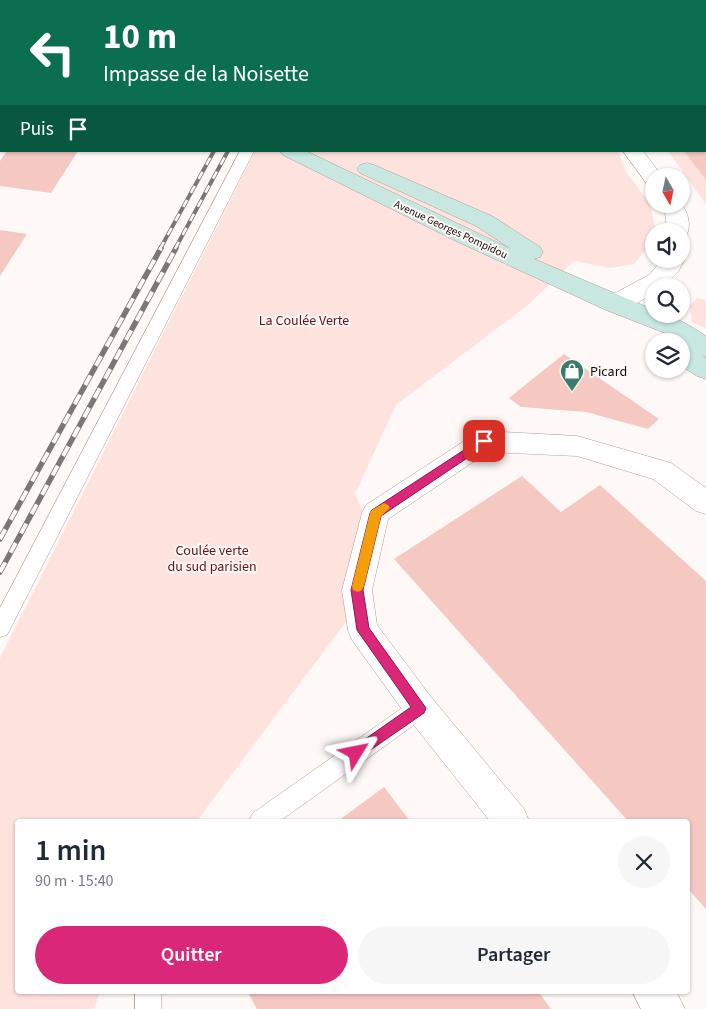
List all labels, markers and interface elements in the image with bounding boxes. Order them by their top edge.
text: 10 m [103,12,177,62]
icon: left [20,20,85,85]
text: Impasse de la Noisette [103,58,309,90]
icon: arrive [64,115,92,143]
text: Puis [20,116,54,143]
north arrow [645,168,690,212]
map controls [645,168,690,378]
street label: Avenue Georges Pompidou [392,197,510,262]
button: sound [645,223,690,268]
button: search [645,278,690,323]
park label: La Coulée Verte [259,311,349,331]
button: layers [645,333,690,378]
shop icon: Picard [559,358,585,392]
place label: Picard [590,362,627,382]
pin [463,420,505,462]
icon: arrive [470,427,498,455]
park label: Coulée verte du sud parisien [167,541,257,577]
position arrow [329,726,381,778]
text: 1 min [35,829,106,872]
button: close [618,836,670,888]
text: 90 m · 15:40 [35,870,114,892]
button: Quitter [35,926,348,984]
button: Partager [358,926,670,984]

